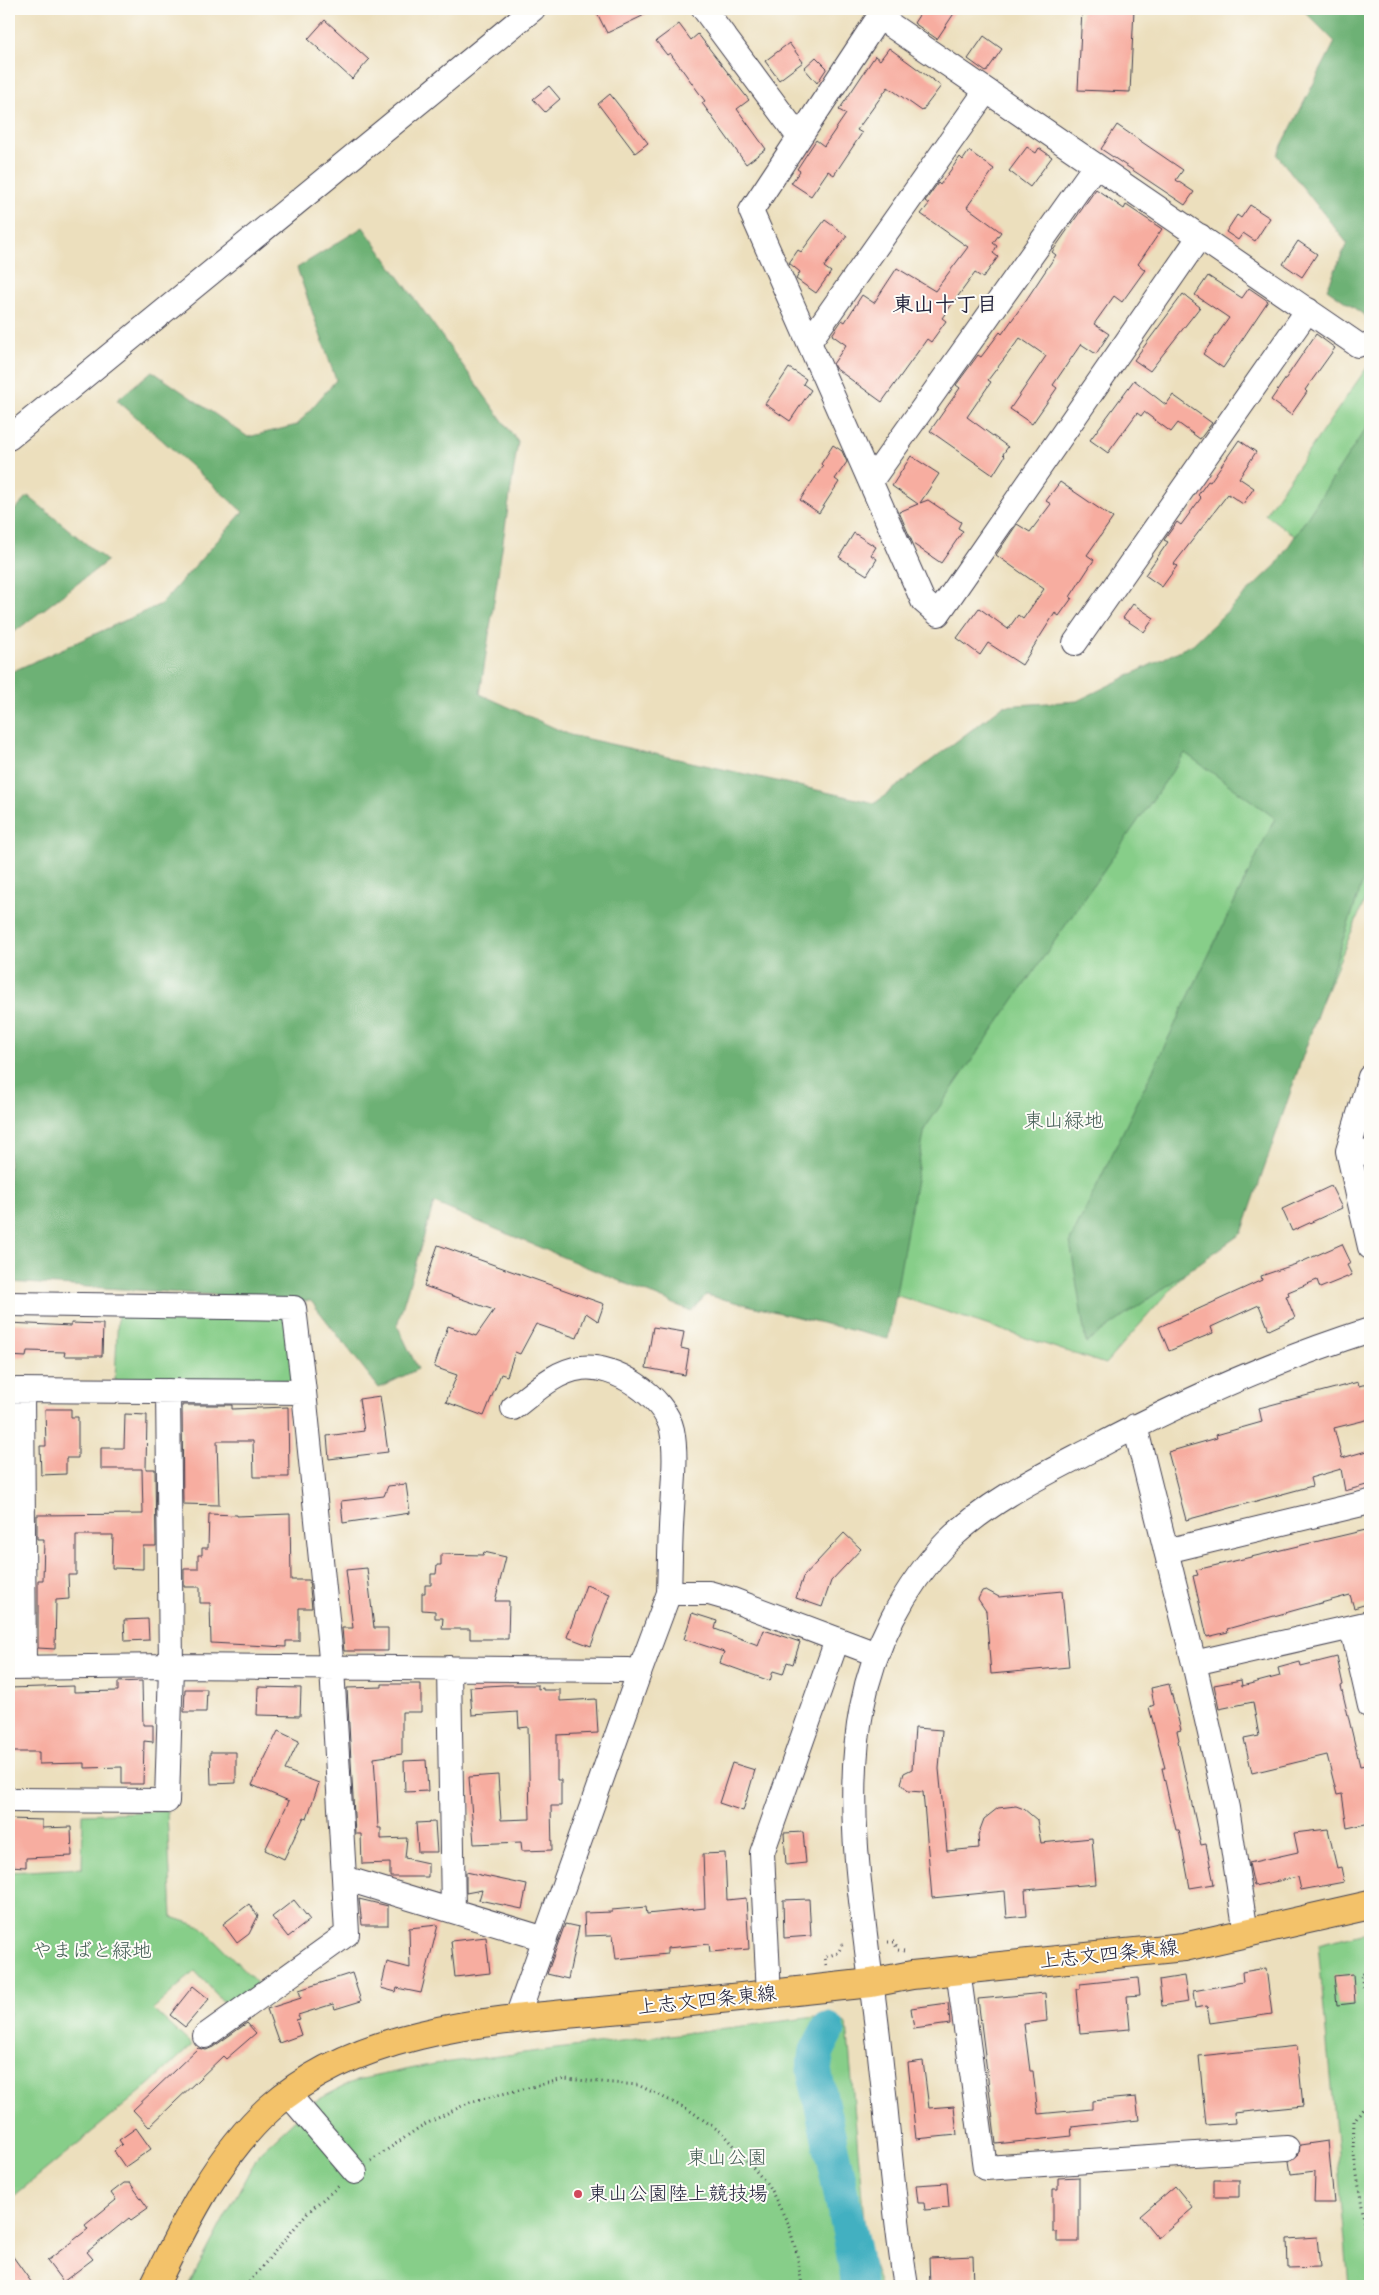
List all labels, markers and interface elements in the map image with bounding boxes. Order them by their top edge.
district label: 東山十丁目 [893,291,998,319]
park label: 東山緑地 [1024,1108,1104,1135]
street label: 上志文四条東線 [1038,1934,1180,1976]
park label: やまばと緑地 [32,1938,152,1965]
street label: 上志文四条東線 [636,1980,778,2022]
park label: 東山公園 [687,2145,767,2172]
place label: 東山公園陸上競技場 [588,2181,768,2208]
marker: 東山公園陸上競技場 [572,2188,584,2200]

